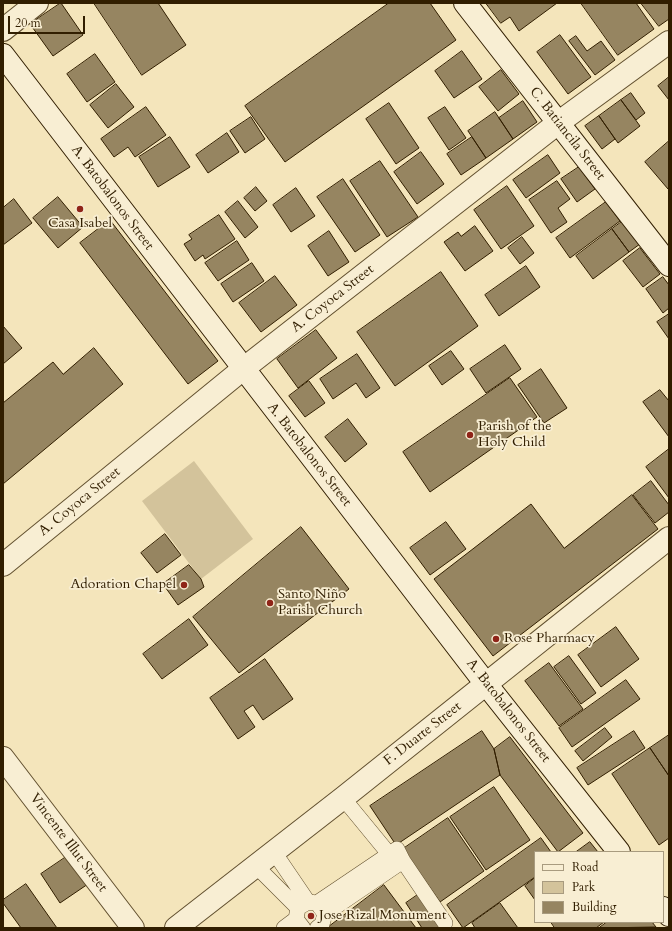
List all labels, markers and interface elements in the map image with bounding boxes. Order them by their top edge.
scale bar [10,8,87,34]
text: 20 m [15,15,41,31]
street label: C. Batiancila Street [525,84,609,184]
street label: A. Batobalonos Street [67,142,157,254]
marker: Casa Isabel [75,204,85,214]
place label: Casa Isabel [48,216,112,232]
street label: A. Coyoca Street [288,261,378,337]
street label: A. Batobalonos Street [263,400,355,510]
place label: Parish of the Holy Child [478,419,552,452]
marker: Parish of the Holy Child [465,430,475,440]
street label: A. Coyoca Street [36,464,124,540]
place label: Adoration Chapel [70,577,176,593]
marker: Adoration Chapel [179,580,189,590]
place label: Santo Niño Parish Church [278,587,363,620]
marker: Santo Niño Parish Church [265,598,275,608]
place label: Rose Pharmacy [504,631,595,647]
marker: Rose Pharmacy [491,634,501,644]
street label: A. Batobalonos Street [462,656,554,766]
street label: F. Duarte Street [381,699,465,769]
street label: Vincente Illut Street [26,790,110,896]
legend [534,851,664,923]
text: Road [572,859,598,875]
text: Park [572,879,595,895]
text: Building [572,899,616,915]
place label: Jose Rizal Monument [319,908,446,924]
marker: Jose Rizal Monument [306,911,316,921]

